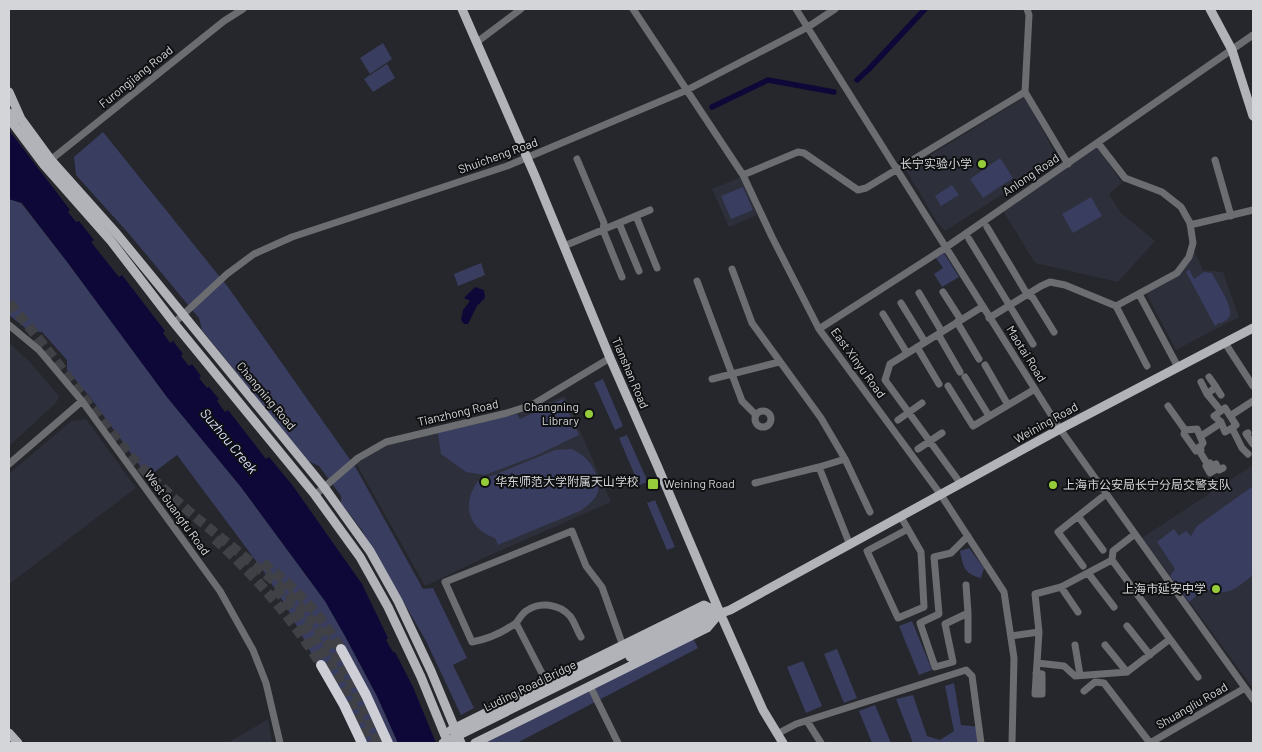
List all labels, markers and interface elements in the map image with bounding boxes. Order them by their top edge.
street label: Furongjiang Road [96,42,175,110]
street label: Shuicheng Road [456,134,539,176]
street label: Anlong Road [1000,150,1061,198]
place label: 长宁实验小学 [900,156,972,170]
marker: 长宁实验小学 [976,158,988,170]
street label: Maotai Road [1004,323,1050,384]
street label: East Xinyu Road [829,325,889,400]
street label: Tianshan Road [610,335,652,410]
street label: Changning Road [234,359,299,432]
street label: Tianzhong Road [416,396,499,428]
place label: Changning Library [524,399,579,427]
street label: Weining Road [1011,399,1080,445]
water label: Suzhou Creek [197,404,262,477]
marker: Changning Library [583,408,595,420]
street label: West Guangfu Road [142,467,213,557]
place label: 华东师范大学附属天山学校 [495,474,639,488]
marker: 华东师范大学附属天山学校 [479,476,491,488]
place label: Weining Road [664,476,735,490]
marker: Weining Road [646,477,660,491]
place label: 上海市公安局长宁分局交警支队 [1063,477,1231,491]
marker: 上海市公安局长宁分局交警支队 [1047,479,1059,491]
place label: 上海市延安中学 [1122,581,1206,595]
marker: 上海市延安中学 [1210,583,1222,595]
street label: Luding Road Bridge [481,657,578,714]
street label: Shuangliu Road [1153,679,1230,731]

